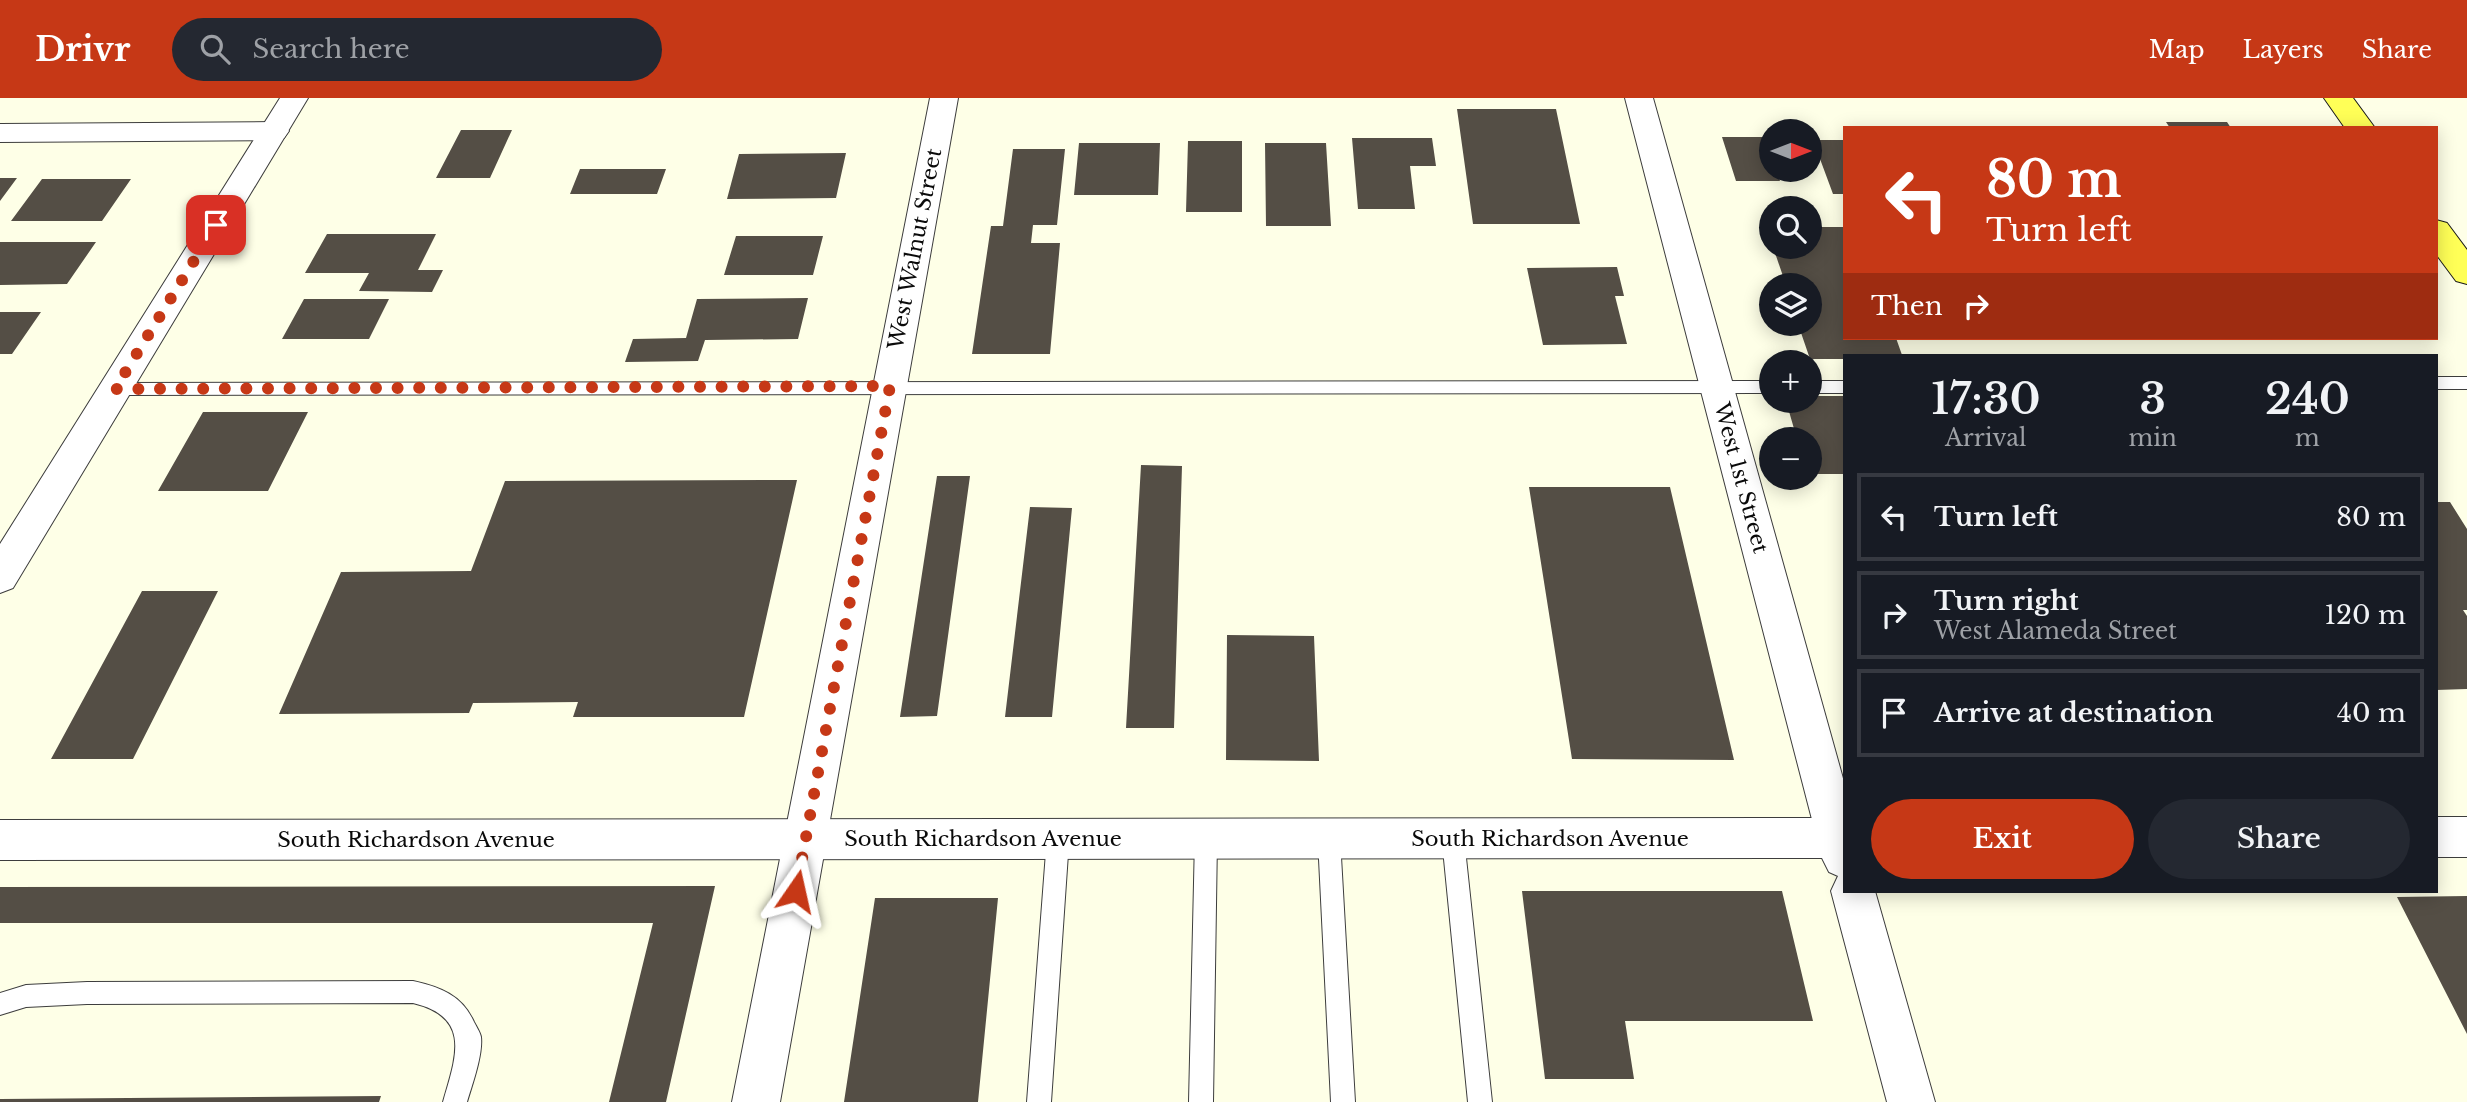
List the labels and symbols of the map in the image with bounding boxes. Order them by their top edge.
north arrow [1759,119,1822,182]
street label: West Walnut Street [883,146,947,353]
pin [186,195,246,255]
street label: West 1st Street [1708,399,1774,556]
street label: South Richardson Avenue [844,826,1122,852]
street label: South Richardson Avenue [1411,826,1689,852]
street label: South Richardson Avenue [277,827,555,853]
position arrow [759,854,833,928]

